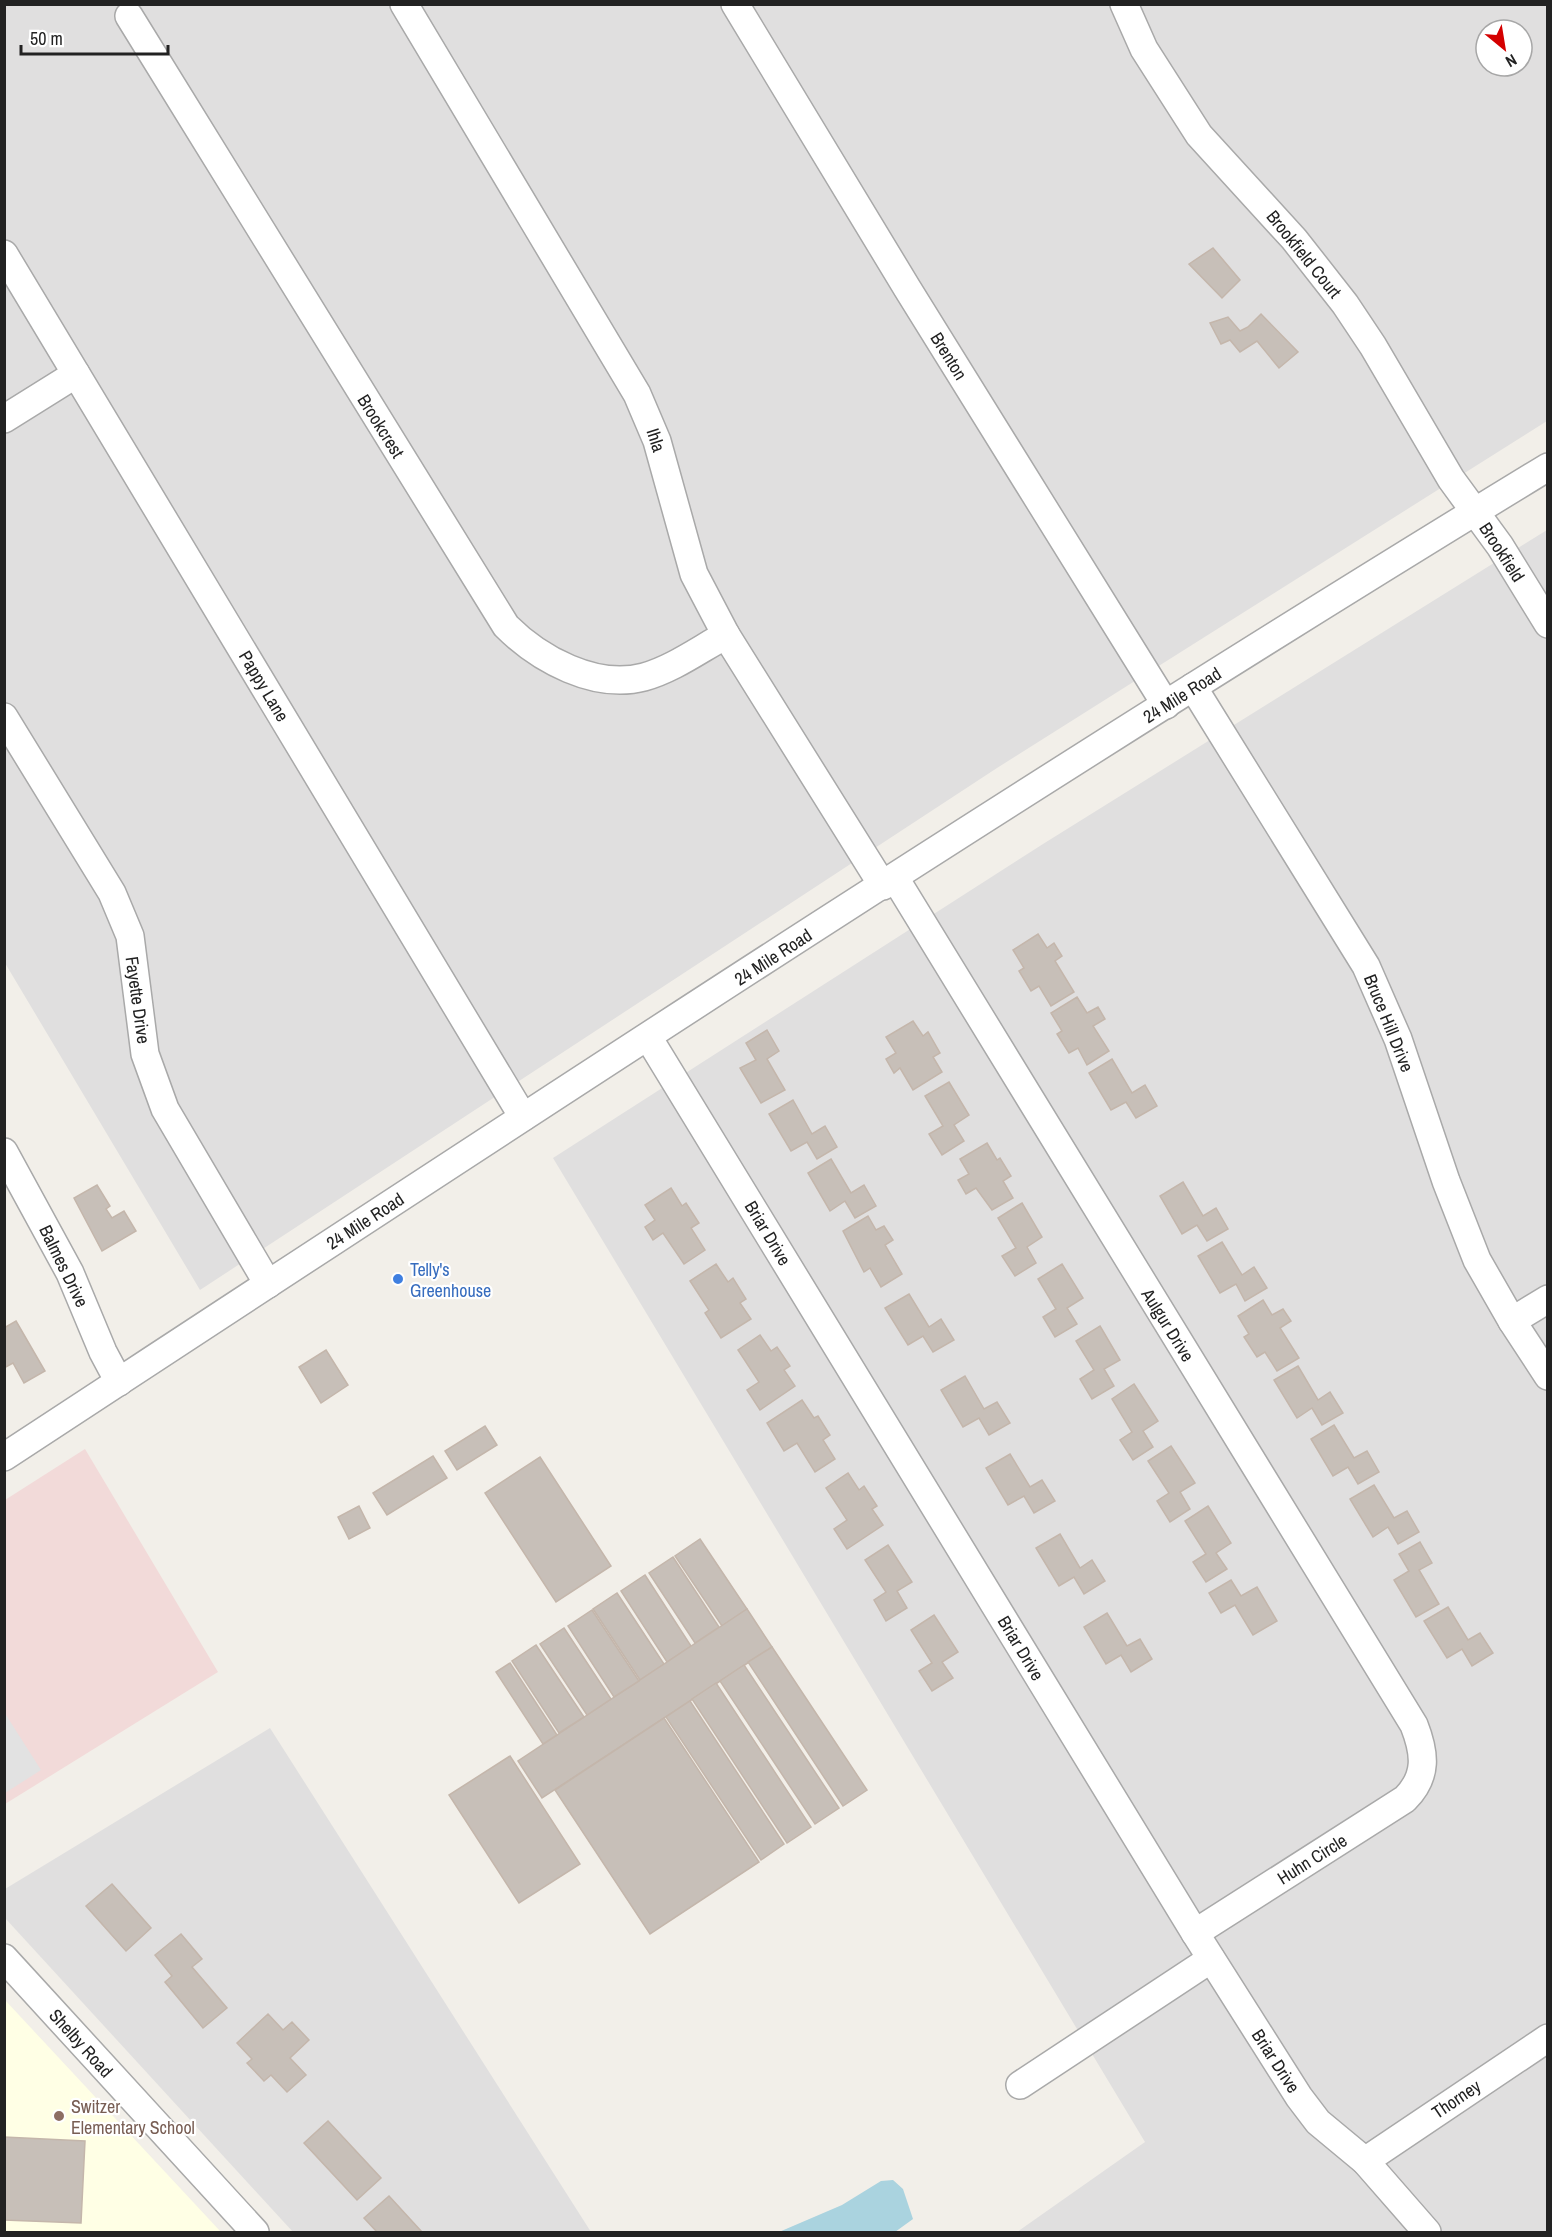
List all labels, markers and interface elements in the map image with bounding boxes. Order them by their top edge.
scale bar [21,18,168,56]
north arrow [1474,18,1534,78]
text: 50 m [30,26,63,51]
text: N [1502,49,1521,73]
street label: Brookfield Court [1261,205,1347,303]
street label: Brenton [925,327,973,385]
street label: Brookcrest [352,389,410,463]
street label: Ihla [640,425,672,455]
street label: Brookfield [1473,517,1531,587]
street label: Pappy Lane [233,646,295,726]
street label: 24 Mile Road [1138,661,1226,729]
street label: 24 Mile Road [729,923,817,991]
street label: Fayette Drive [120,955,156,1045]
street label: Bruce Hill Drive [1358,970,1420,1076]
street label: 24 Mile Road [321,1187,409,1255]
street label: Briar Drive [739,1196,797,1270]
street label: Balmes Drive [33,1221,95,1311]
place label: Telly's Greenhouse [410,1257,491,1303]
marker: Telly's Greenhouse [391,1272,405,1286]
street label: Aulgur Drive [1135,1283,1200,1366]
street label: Briar Drive [992,1611,1050,1685]
street label: Huhn Circle [1272,1828,1352,1890]
street label: Shelby Road [43,2003,119,2083]
street label: Briar Drive [1246,2024,1306,2098]
street label: Thorney [1427,2073,1486,2125]
place label: Switzer Elementary School [71,2094,195,2140]
marker: Switzer Elementary School [52,2109,66,2123]

